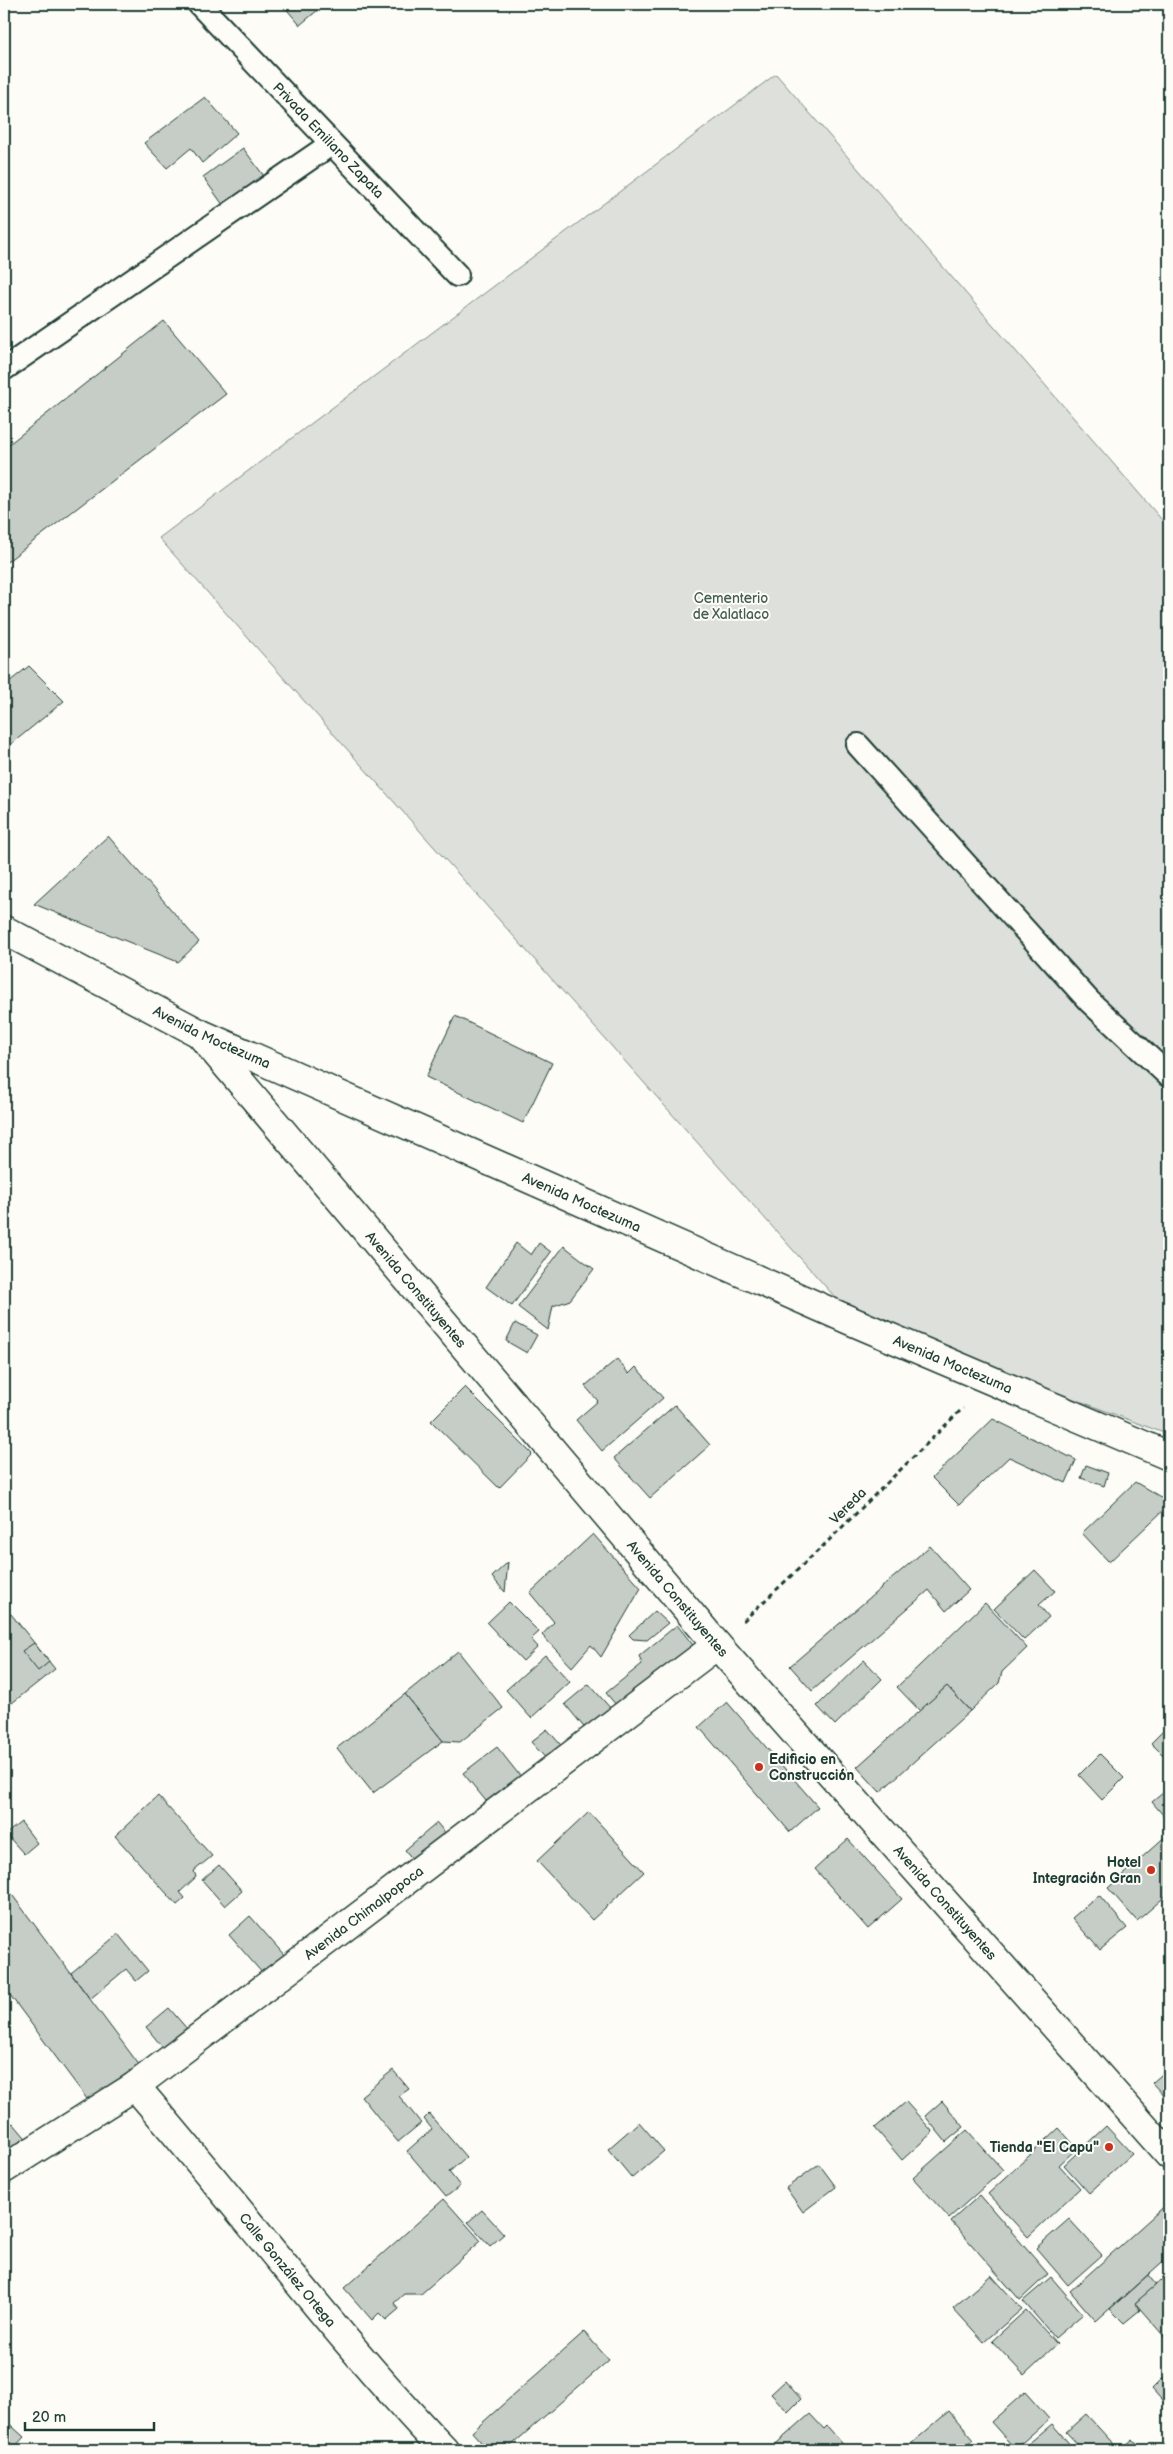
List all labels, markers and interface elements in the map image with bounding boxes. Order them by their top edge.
street label: Privada Emiliano Zapata [270,79,388,202]
park label: Cementerio de Xalatlaco [693,590,769,623]
street label: Avenida Moctezuma [150,1002,273,1072]
street label: Avenida Moctezuma [520,1168,644,1236]
street label: Avenida Constituyentes [362,1228,470,1351]
street label: Avenida Moctezuma [891,1331,1015,1397]
street label: Vereda [826,1484,870,1528]
street label: Avenida Constituyentes [624,1537,732,1660]
place label: Edificio en Construcción [769,1751,854,1784]
marker: Edificio en Construcción [753,1761,765,1773]
street label: Avenida Constituyentes [890,1842,1001,1963]
place label: Hotel Integración Gran [1033,1854,1141,1887]
street label: Avenida Chimalpopoca [301,1862,427,1963]
marker: Hotel Integración Gran [1145,1864,1157,1876]
place label: Tienda "El Capu" [990,2139,1099,2156]
marker: Tienda "El Capu" [1103,2141,1115,2153]
street label: Calle González Ortega [236,2209,340,2330]
scale bar [25,2399,154,2431]
text: 20 m [32,2408,66,2427]

